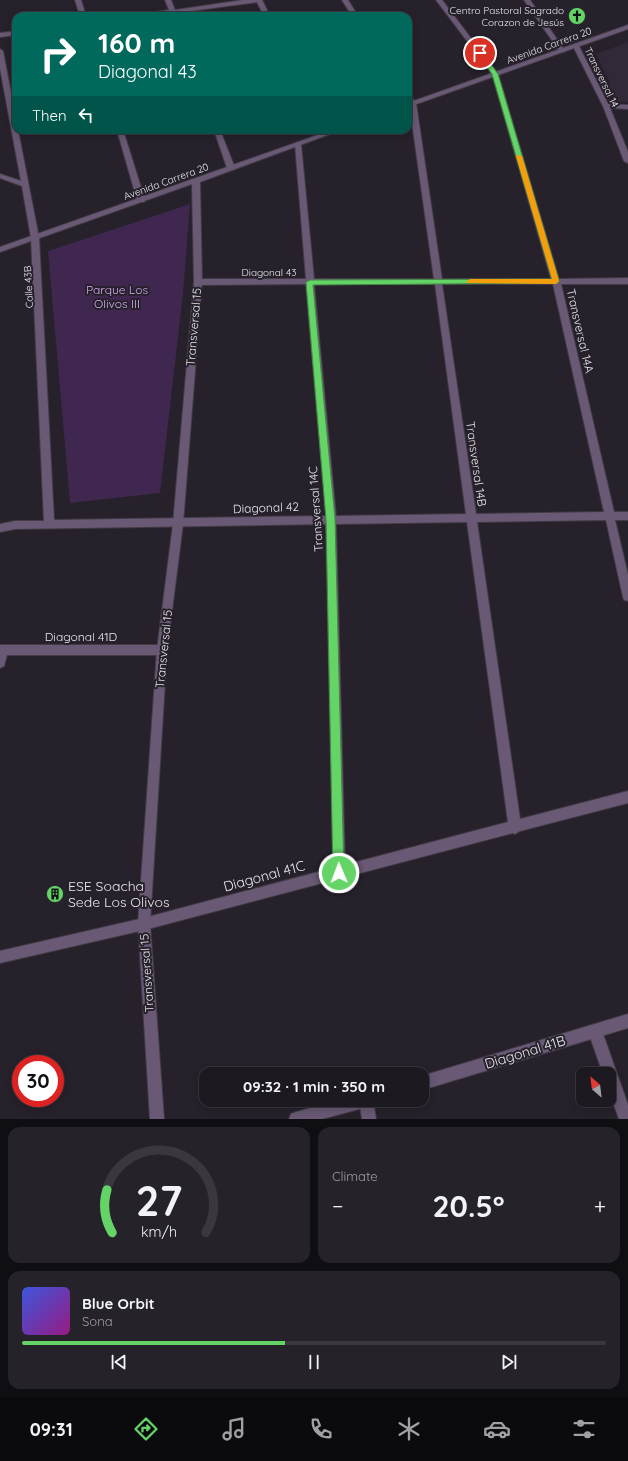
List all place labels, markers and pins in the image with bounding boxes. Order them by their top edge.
place label: Centro Pastoral Sagrado Corazon de Jesús [450,4,564,29]
church icon: Centro Pastoral Sagrado Corazon de Jesús [567,6,587,26]
pin [463,36,497,70]
place label: ESE Soacha Sede Los Olivos [68,877,170,911]
building icon: ESE Soacha Sede Los Olivos [45,884,65,904]

